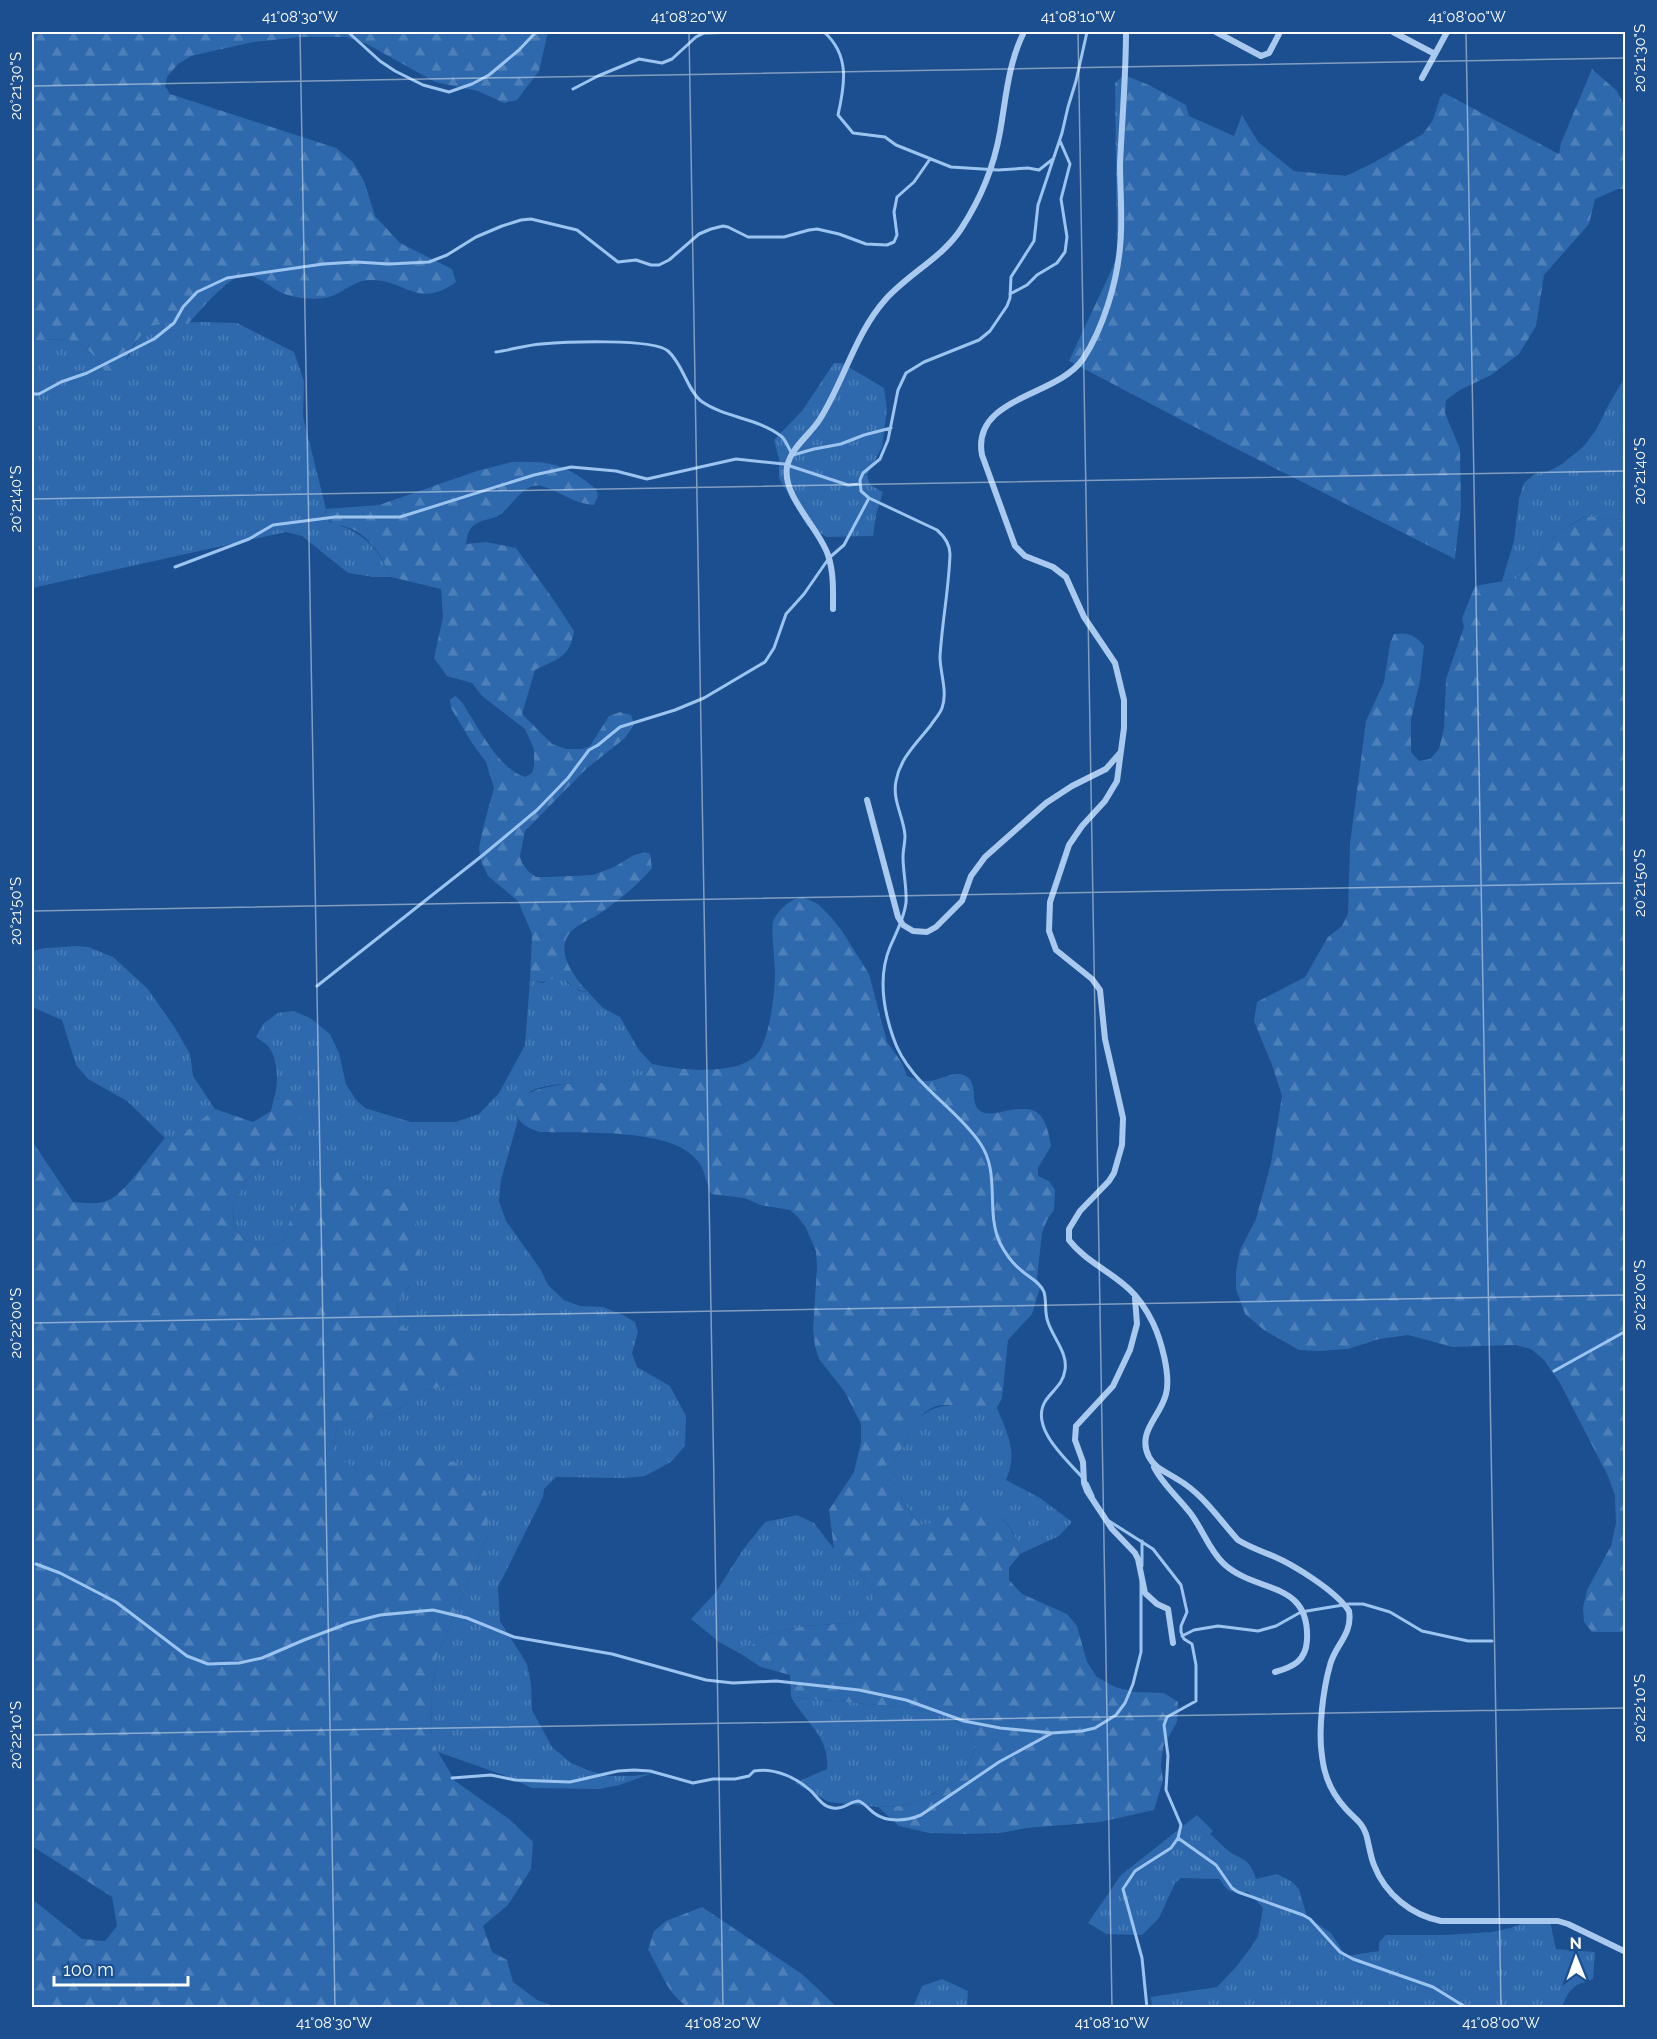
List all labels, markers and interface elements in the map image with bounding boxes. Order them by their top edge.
text: 41°08'30"W [262,8,338,26]
text: 41°08'20"W [651,8,727,26]
text: 41°08'10"W [1041,8,1116,26]
text: 41°08'00"W [1428,8,1506,26]
text: 20°21'30"S [1631,24,1649,92]
text: 20°21'30"S [7,52,25,120]
text: 20°21'40"S [1631,437,1649,505]
text: 20°21'40"S [7,465,25,533]
text: 20°21'50"S [1631,849,1649,917]
text: 20°21'50"S [7,877,25,945]
text: 20°22'00"S [1631,1260,1649,1330]
text: 20°22'00"S [7,1288,25,1358]
text: 20°22'10"S [1631,1674,1649,1742]
text: 20°22'10"S [7,1701,25,1769]
north arrow [1546,1928,1606,1988]
text: N [1569,1934,1582,1953]
scale bar [54,1949,188,1987]
text: 100 m [63,1959,114,1980]
text: 41°08'30"W [296,2014,372,2032]
text: 41°08'20"W [685,2014,761,2032]
text: 41°08'10"W [1075,2014,1150,2032]
text: 41°08'00"W [1462,2014,1540,2032]

